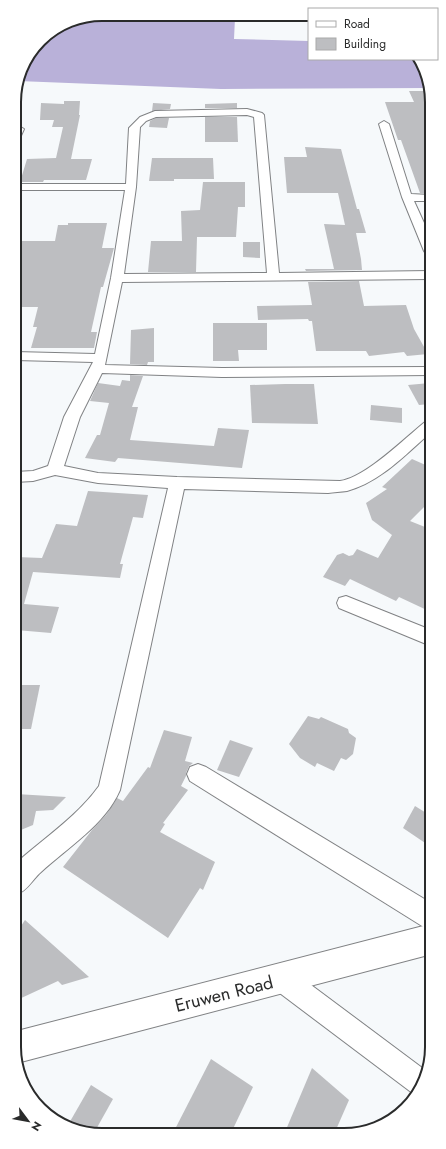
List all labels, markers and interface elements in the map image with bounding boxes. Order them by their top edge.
legend [308,8,438,60]
text: Road [344,15,370,33]
text: Building [344,35,386,53]
street label: Eruwen Road [172,969,276,1019]
north arrow [8,1101,48,1141]
text: N [27,1118,46,1134]

